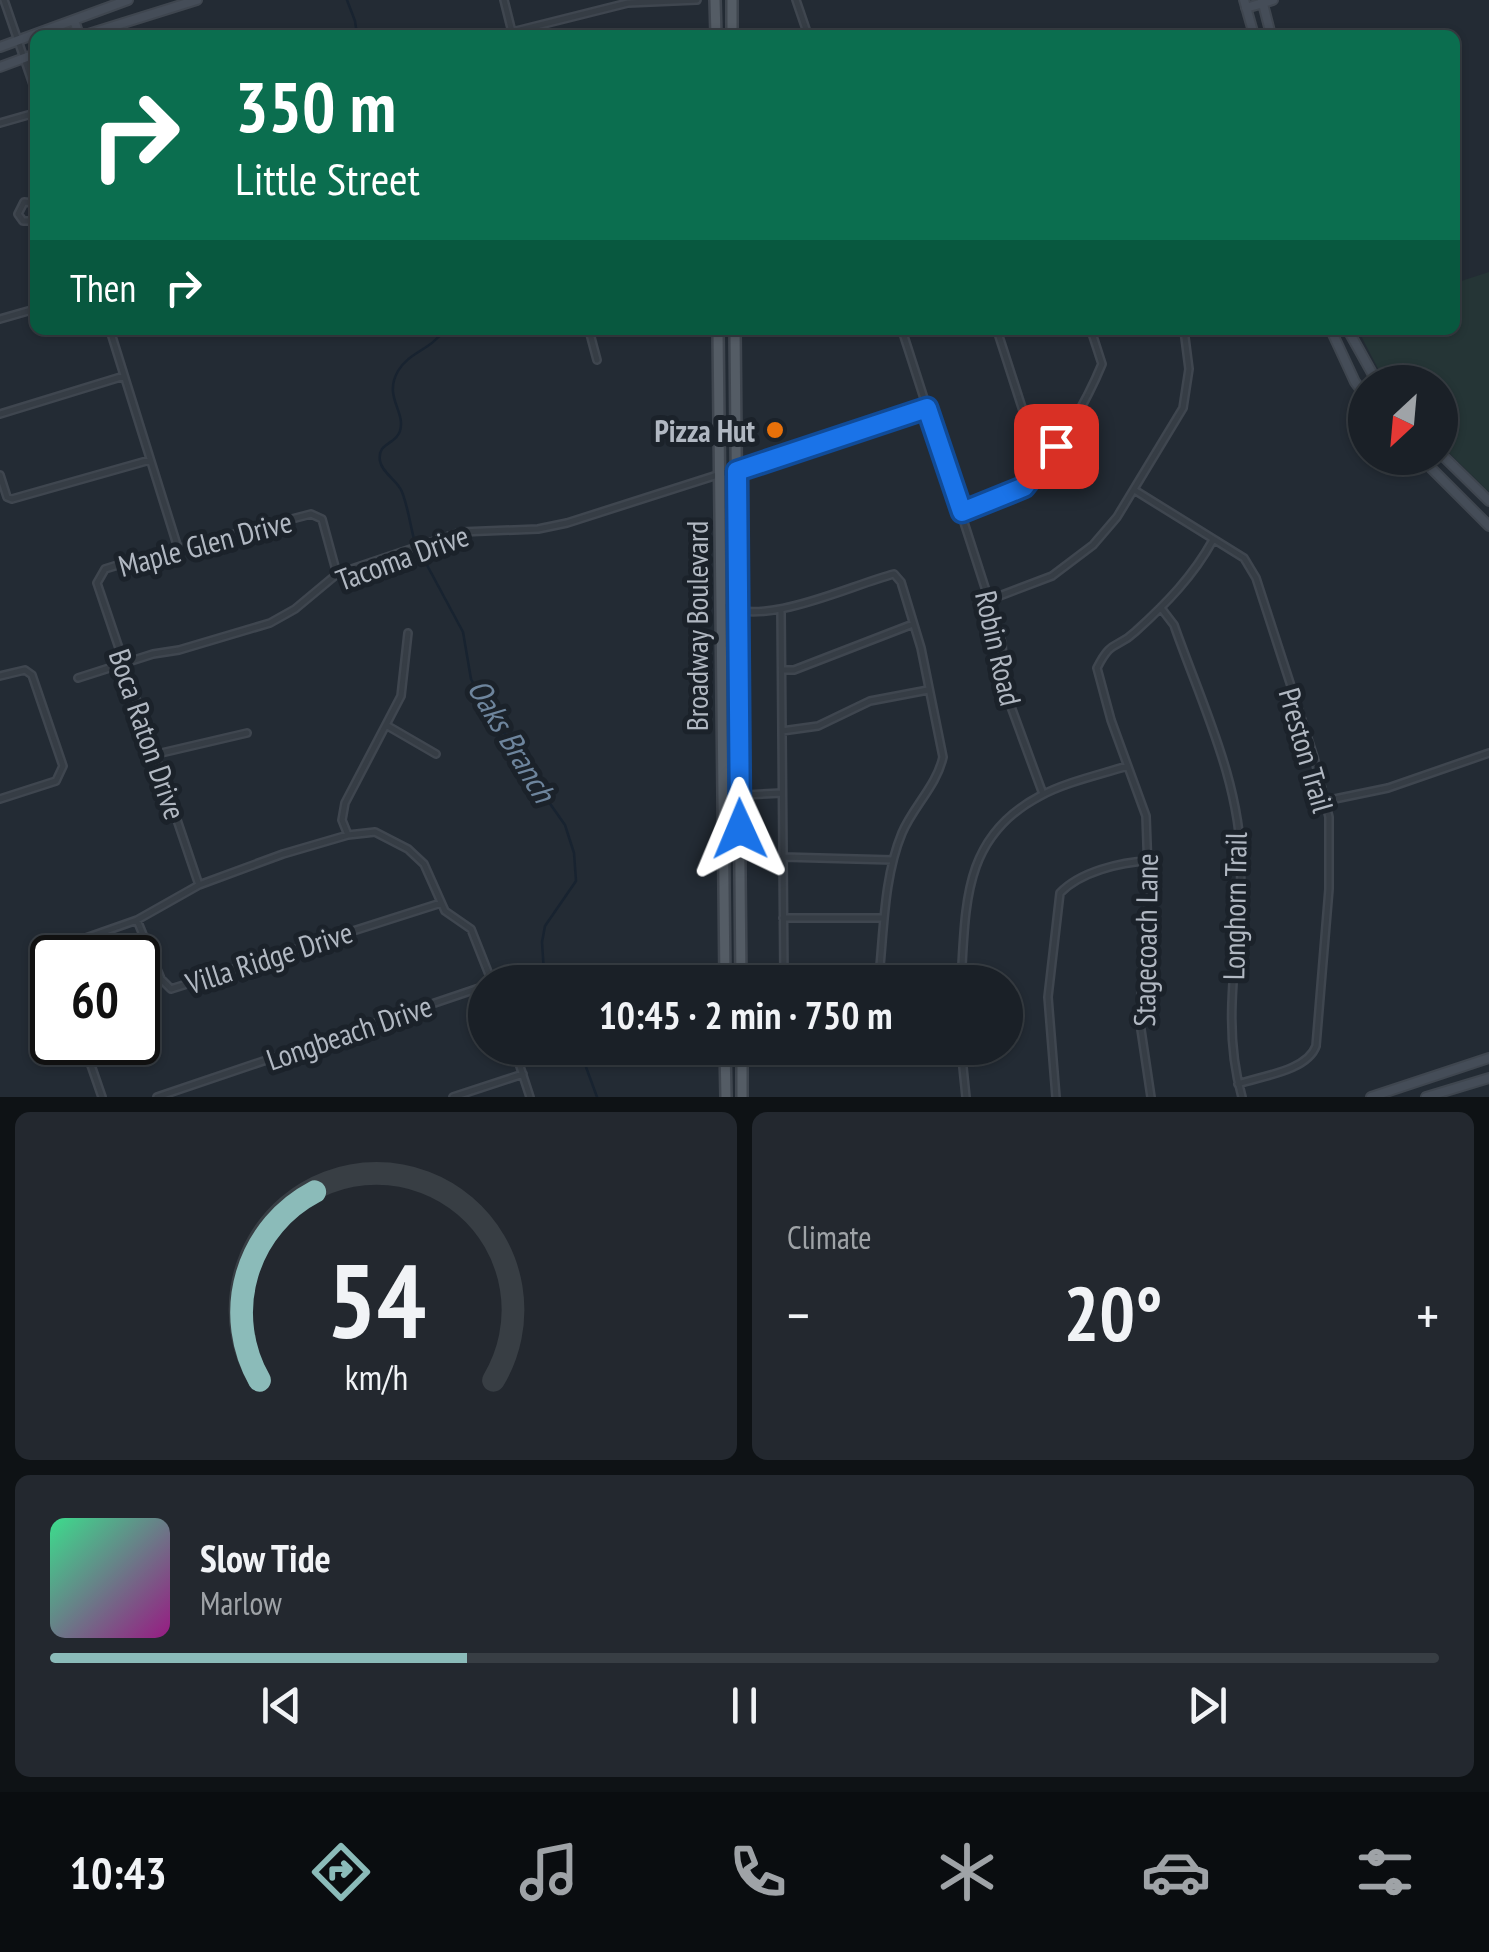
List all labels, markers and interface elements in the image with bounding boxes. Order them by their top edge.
text: 350 m [235,61,396,151]
icon: right [70,70,200,200]
text: Little Street [235,149,420,207]
icon: right [156,260,211,315]
text: Then [70,263,136,312]
north arrow [1348,365,1458,475]
map controls [1348,365,1458,475]
pin [1014,404,1099,489]
place label: Pizza Hut [654,411,755,450]
marker: Pizza Hut [764,419,786,441]
icon: arrive [1029,419,1084,474]
street label: Maple Glen Drive [114,501,296,585]
street label: Tacoma Drive [330,515,474,599]
street label: Broadway Boulevard [677,521,716,731]
street label: Robin Road [967,587,1031,709]
street label: Boca Raton Drive [101,644,195,824]
water label: Oaks Branch [459,671,566,811]
street label: Preston Trail [1271,683,1343,817]
position arrow [688,777,792,881]
street label: Longhorn Trail [1213,832,1255,980]
street label: Stagecoach Lane [1124,853,1166,1027]
street label: Villa Ridge Drive [180,912,357,1003]
speed limit sign: 60 [30,935,160,1065]
street label: Longbeach Drive [261,985,437,1079]
text: 10:45 · 2 min · 750 m [599,990,892,1039]
text: Climate [787,1216,871,1258]
text: 54 [326,1232,426,1367]
text: 20° [1063,1265,1163,1362]
text: − [787,1279,810,1350]
text: + [1416,1279,1439,1350]
text: km/h [344,1354,408,1400]
text: Slow Tide [200,1533,331,1582]
text: Marlow [200,1582,282,1624]
icon: previous [254,1678,309,1733]
icon: pause [717,1678,772,1733]
icon: next [1180,1678,1235,1733]
icon: directions [306,1837,376,1907]
icon: music [514,1837,584,1907]
icon: phone [723,1837,793,1907]
icon: climate [932,1837,1002,1907]
icon: car [1141,1837,1211,1907]
icon: filters [1350,1837,1420,1907]
text: 10:43 [69,1843,167,1901]

